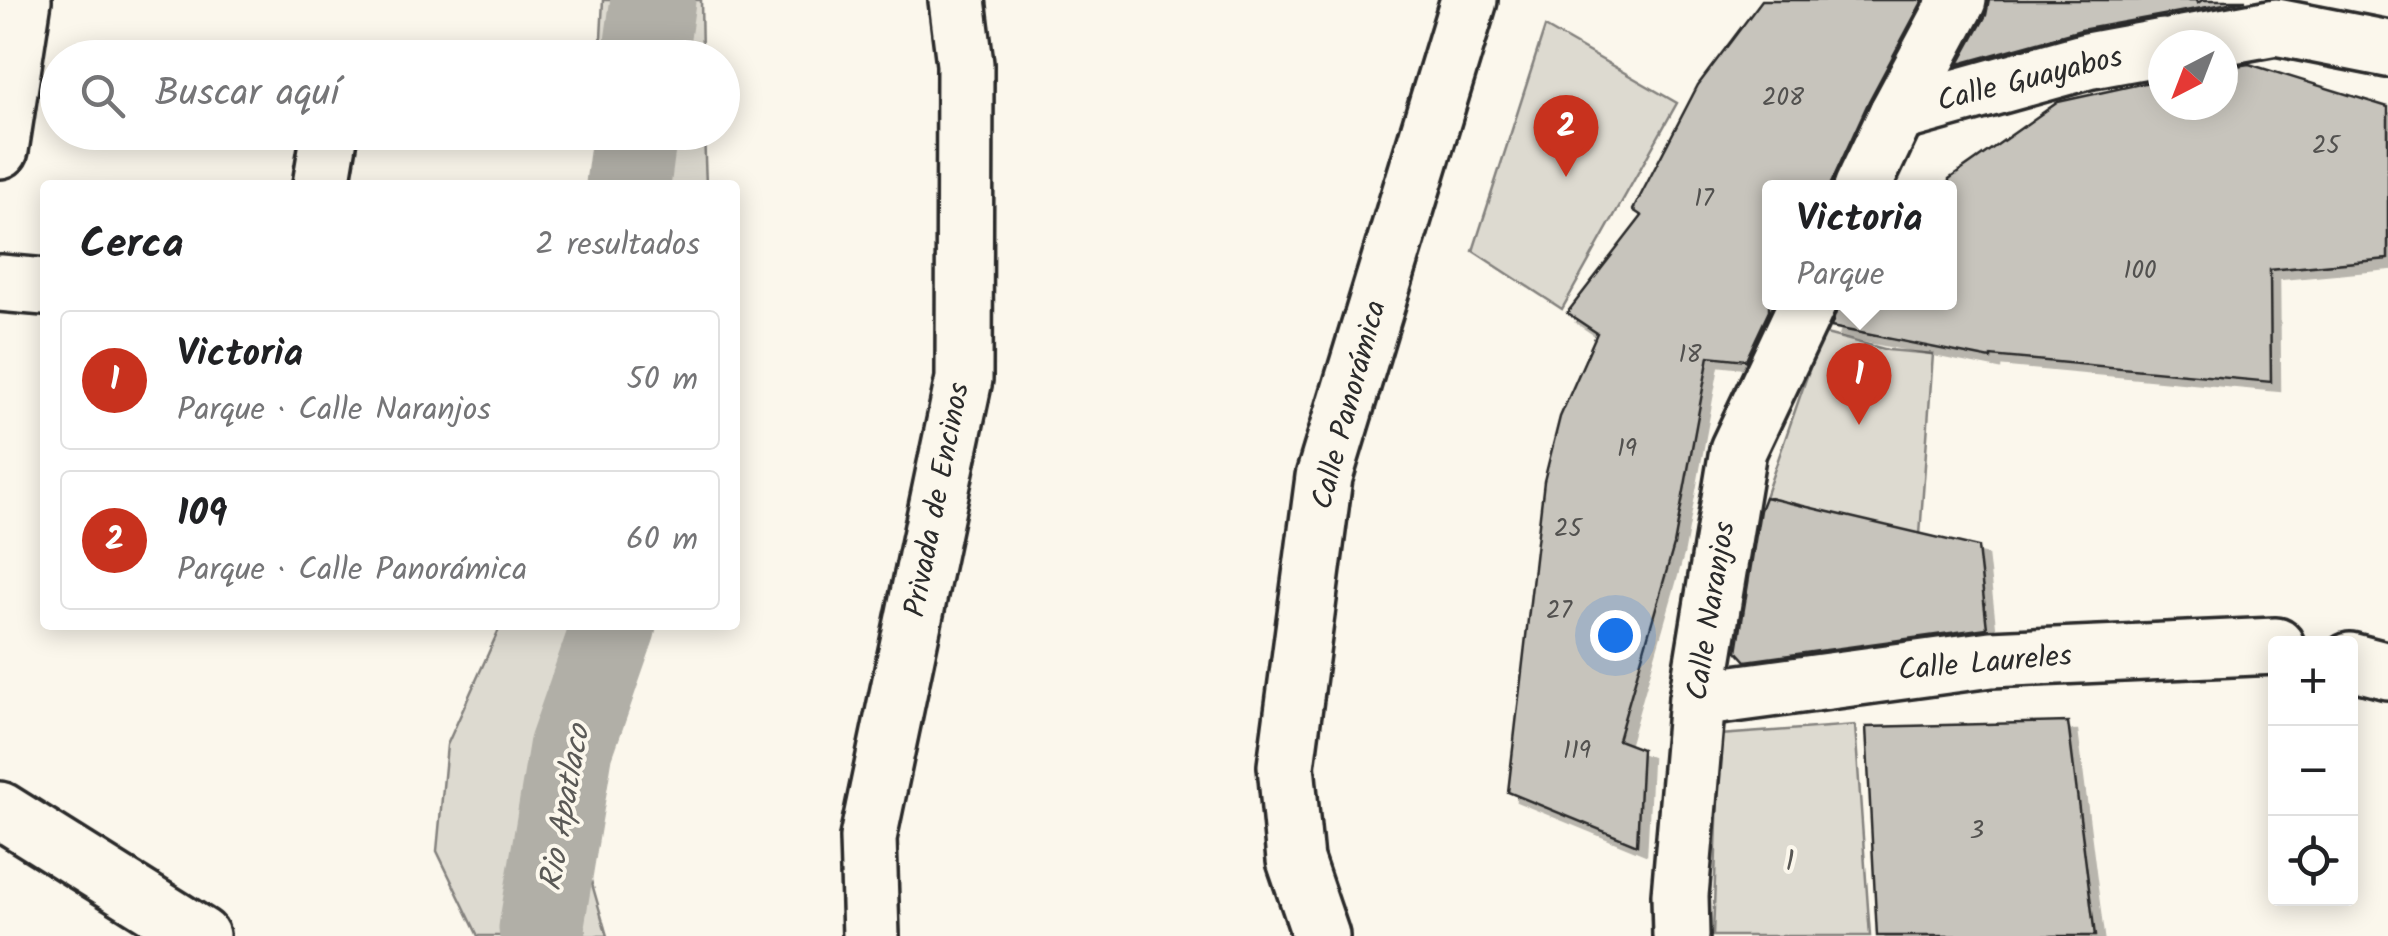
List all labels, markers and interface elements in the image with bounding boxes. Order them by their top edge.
north arrow [2148,30,2238,120]
street label: Calle Guayabos [1932,34,2128,126]
search box [40,40,740,150]
text: Buscar aquí [155,65,339,125]
icon: search [75,68,130,123]
house number: 208 [1762,78,1805,118]
pin: 2 [1534,94,1598,177]
house number: 25 [2312,126,2342,166]
house number: 17 [1694,179,1715,219]
popup [1762,180,1957,310]
text: Victoria [1796,190,1923,250]
text: Cerca [80,212,184,279]
text: 2 resultados [535,220,700,271]
text: Parque [1796,250,1884,301]
house number: 100 [2124,251,2156,291]
street label: Calle Panorámica [1299,295,1401,515]
text: Victoria [177,325,303,385]
house number: 18 [1679,335,1702,375]
pin: 1 [1826,342,1892,425]
text: 1 [110,355,119,406]
text: 50 m [627,355,698,406]
street label: Privada de Encinos [892,378,984,621]
text: Parque · Calle Naranjos [177,385,491,436]
house number: 19 [1617,429,1637,469]
text: 109 [177,485,227,545]
house number: 25 [1554,509,1584,549]
text: 2 [105,515,124,566]
text: 60 m [626,515,698,566]
street label: Calle Naranjos [1674,518,1750,704]
text: Parque · Calle Panorámica [177,545,527,596]
house number: 27 [1546,591,1573,631]
your location [1590,610,1641,661]
street label: Calle Laureles [1896,632,2074,696]
map controls [2268,636,2358,906]
button: + [2268,636,2358,726]
water label: Rio Apatlaco [526,719,606,895]
button: − [2268,726,2358,816]
house number: 119 [1563,731,1591,771]
house number: 3 [1970,811,1984,851]
button: locate [2268,816,2358,906]
park label: 1 [1785,838,1795,886]

